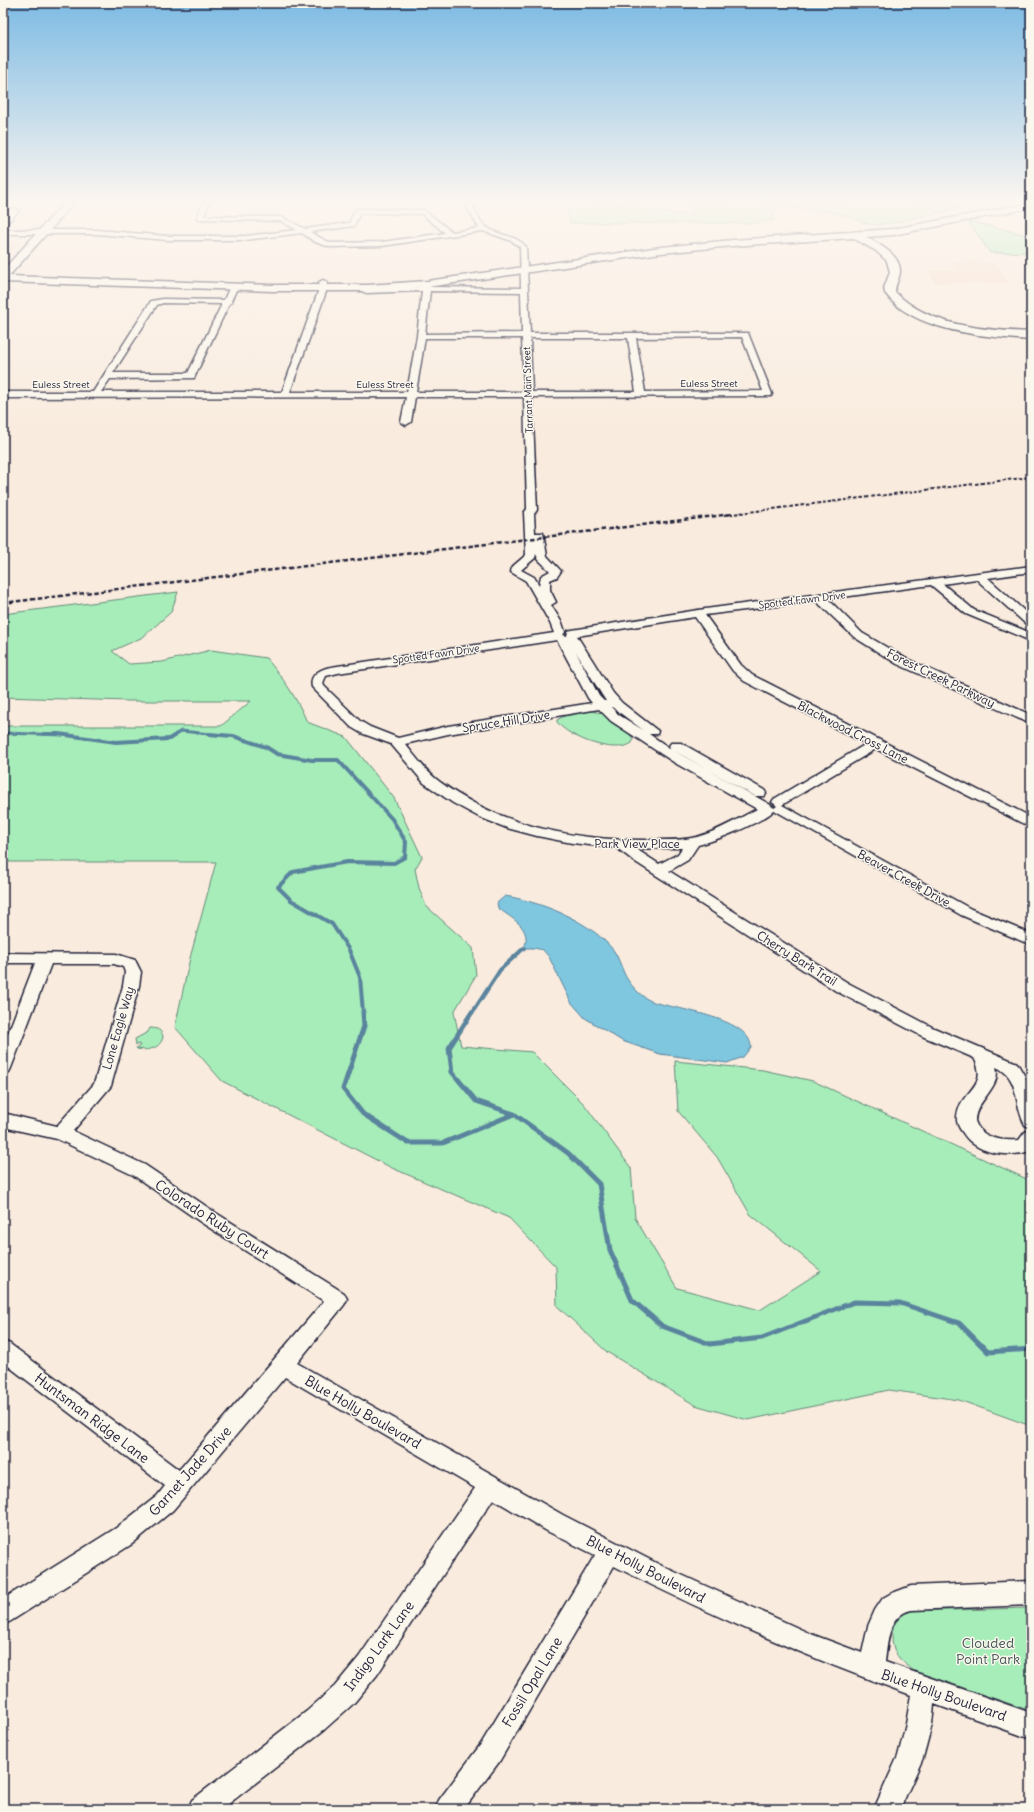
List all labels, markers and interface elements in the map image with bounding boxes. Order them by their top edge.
street label: Tarrant Main Street [520,346,536,433]
street label: Euless Street [680,377,738,390]
street label: Euless Street [32,378,90,391]
street label: Euless Street [356,378,414,391]
street label: Spotted Fawn Drive [758,588,846,612]
street label: Spotted Fawn Drive [392,641,480,667]
street label: Forest Creek Parkway [884,645,998,711]
street label: Blackwood Cross Lane [795,698,911,766]
street label: Spruce Hill Drive [461,707,551,735]
street label: Park View Place [594,836,680,851]
street label: Beaver Creek Drive [855,846,953,910]
street label: Cherry Bark Trail [754,927,840,989]
street label: Lone Eagle Way [99,985,137,1071]
street label: Colorado Ruby Court [152,1175,273,1263]
street label: Huntsman Ridge Lane [31,1369,153,1467]
street label: Blue Holly Boulevard [302,1371,424,1453]
street label: Garnet Jade Drive [145,1422,235,1520]
street label: Blue Holly Boulevard [583,1531,709,1607]
street label: Indigo Lark Lane [340,1597,418,1695]
street label: Fossil Opal Lane [498,1634,566,1730]
park label: Clouded Point Park [956,1634,1020,1668]
street label: Blue Holly Boulevard [879,1665,1009,1725]

